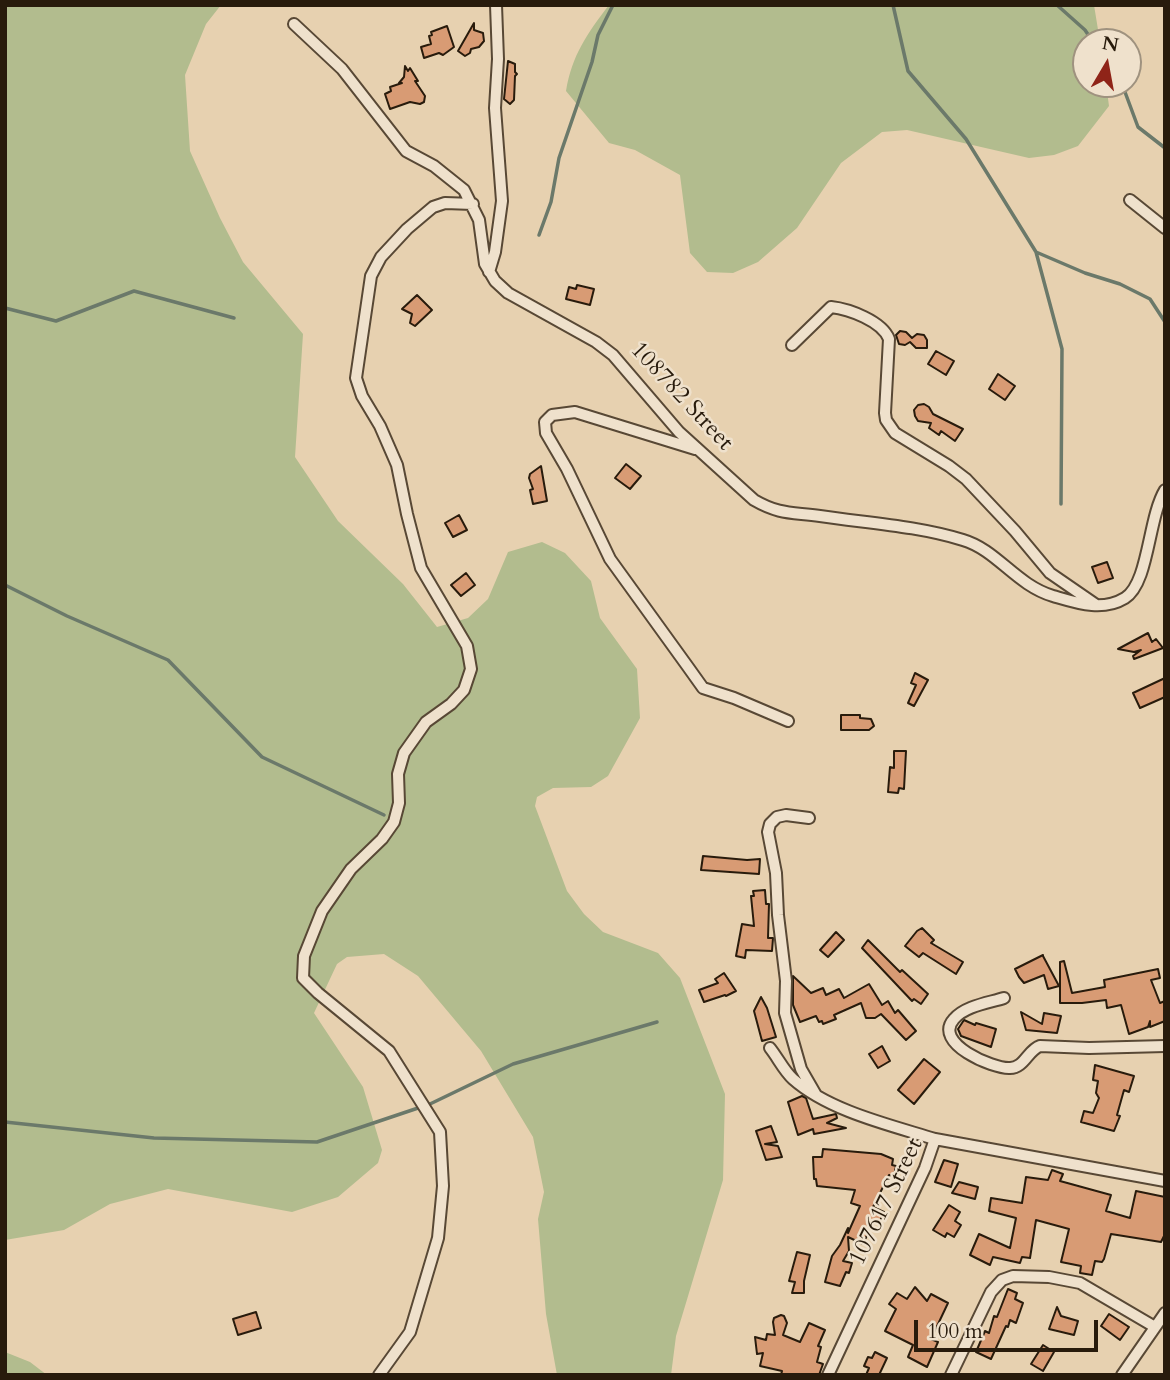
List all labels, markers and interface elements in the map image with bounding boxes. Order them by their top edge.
north arrow [1072,28,1142,98]
text: N [1100,30,1121,59]
street label: 108782 Street [623,337,739,457]
street label: 107617 Street [844,1134,930,1270]
scale bar [918,1306,1102,1350]
text: 100 m [927,1317,983,1346]

